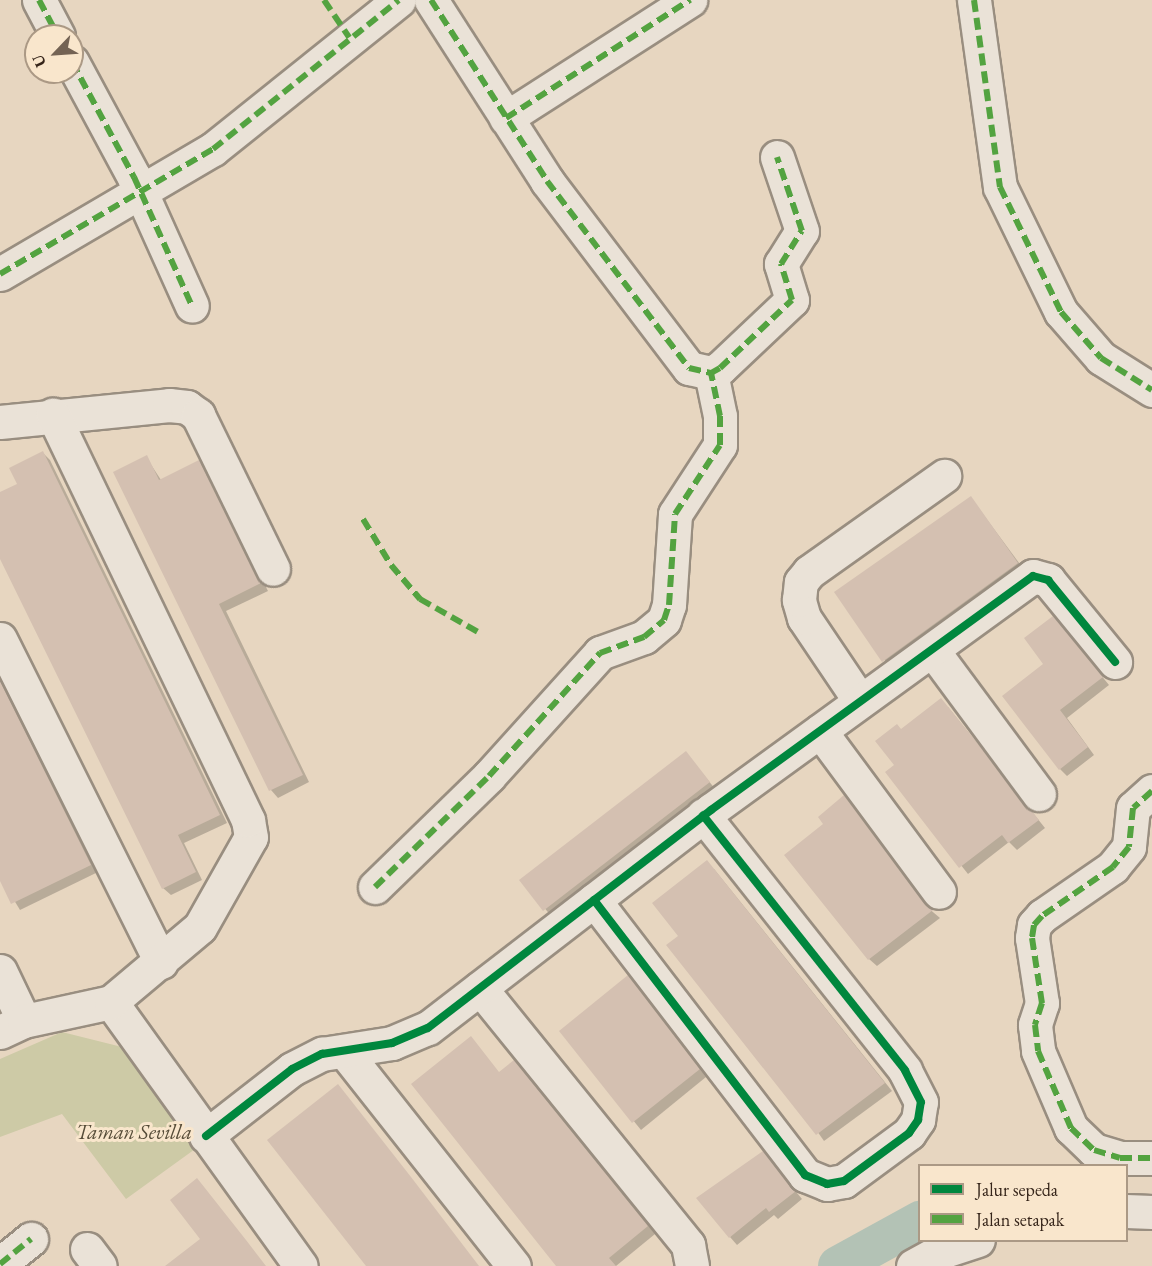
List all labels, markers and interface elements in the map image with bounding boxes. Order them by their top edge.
north arrow [24,24,84,84]
text: U [27,51,51,71]
park label: Taman Sevilla [76,1119,192,1145]
legend [918,1164,1128,1242]
text: Jalur sepeda [976,1178,1058,1201]
text: Jalan setapak [976,1208,1064,1231]

